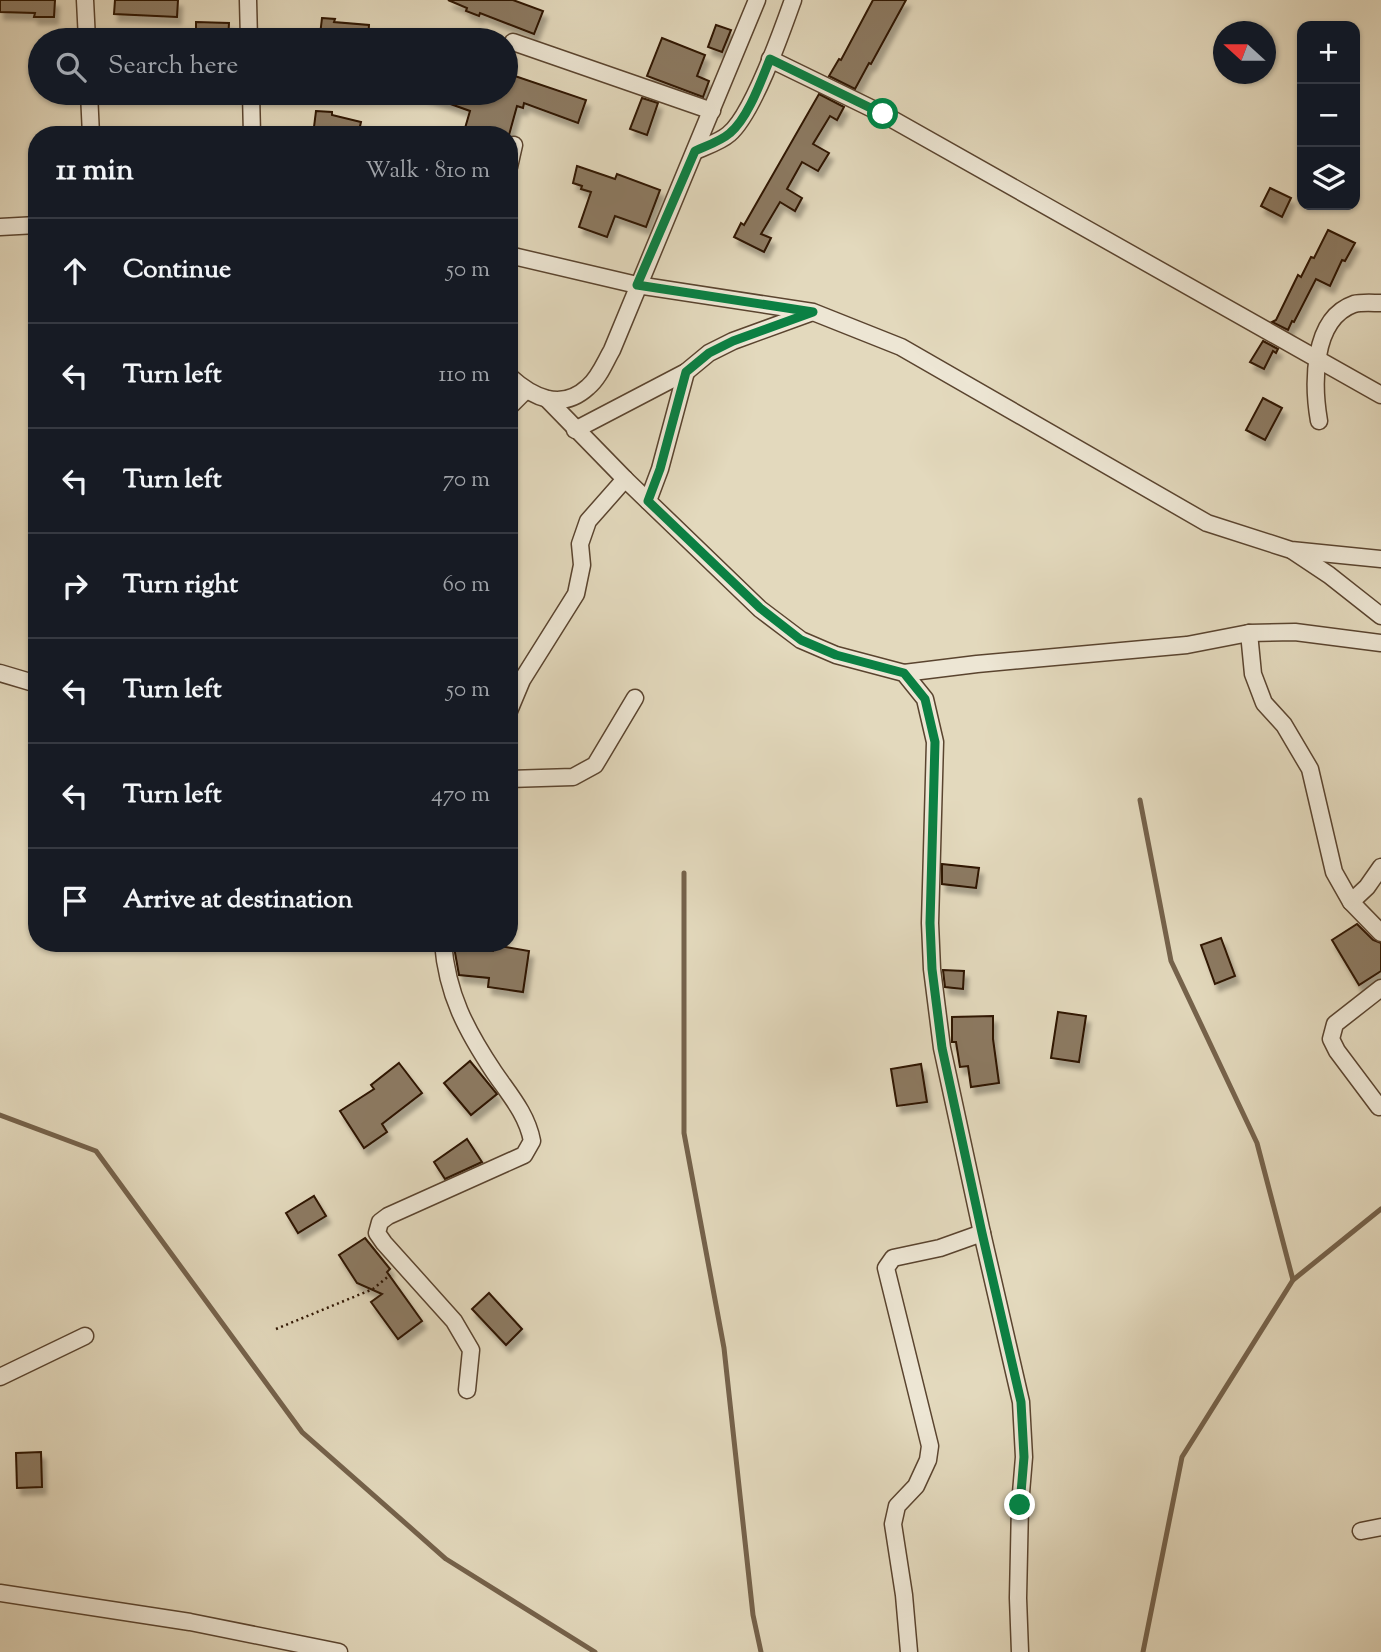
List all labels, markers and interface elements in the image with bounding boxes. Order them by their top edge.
north arrow [1213,21,1276,84]
map controls [1297,21,1360,210]
button: + [1297,21,1360,84]
search box [28,28,518,105]
icon: search [52,48,90,86]
text: Search here [108,48,238,85]
button: − [1297,84,1360,147]
route start [867,98,898,129]
button: layers [1297,147,1360,210]
text: 11 min [56,150,134,193]
text: Walk · 810 m [365,155,490,188]
icon: ahead [56,252,94,290]
text: Continue [123,252,231,289]
text: 50 m [446,254,490,287]
icon: left [56,357,94,395]
text: Turn left [123,357,222,394]
text: 110 m [439,359,490,392]
icon: left [56,462,94,500]
text: Turn left [123,462,222,499]
text: 70 m [443,464,490,497]
icon: right [56,567,94,605]
text: Turn right [123,567,238,604]
text: 60 m [442,569,490,602]
icon: left [56,672,94,710]
text: Turn left [123,672,222,709]
text: 50 m [446,674,490,707]
icon: left [56,777,94,815]
text: Turn left [123,777,222,814]
text: 470 m [431,779,490,812]
icon: arrive [56,882,94,920]
text: Arrive at destination [123,882,353,919]
route end [1004,1489,1035,1520]

